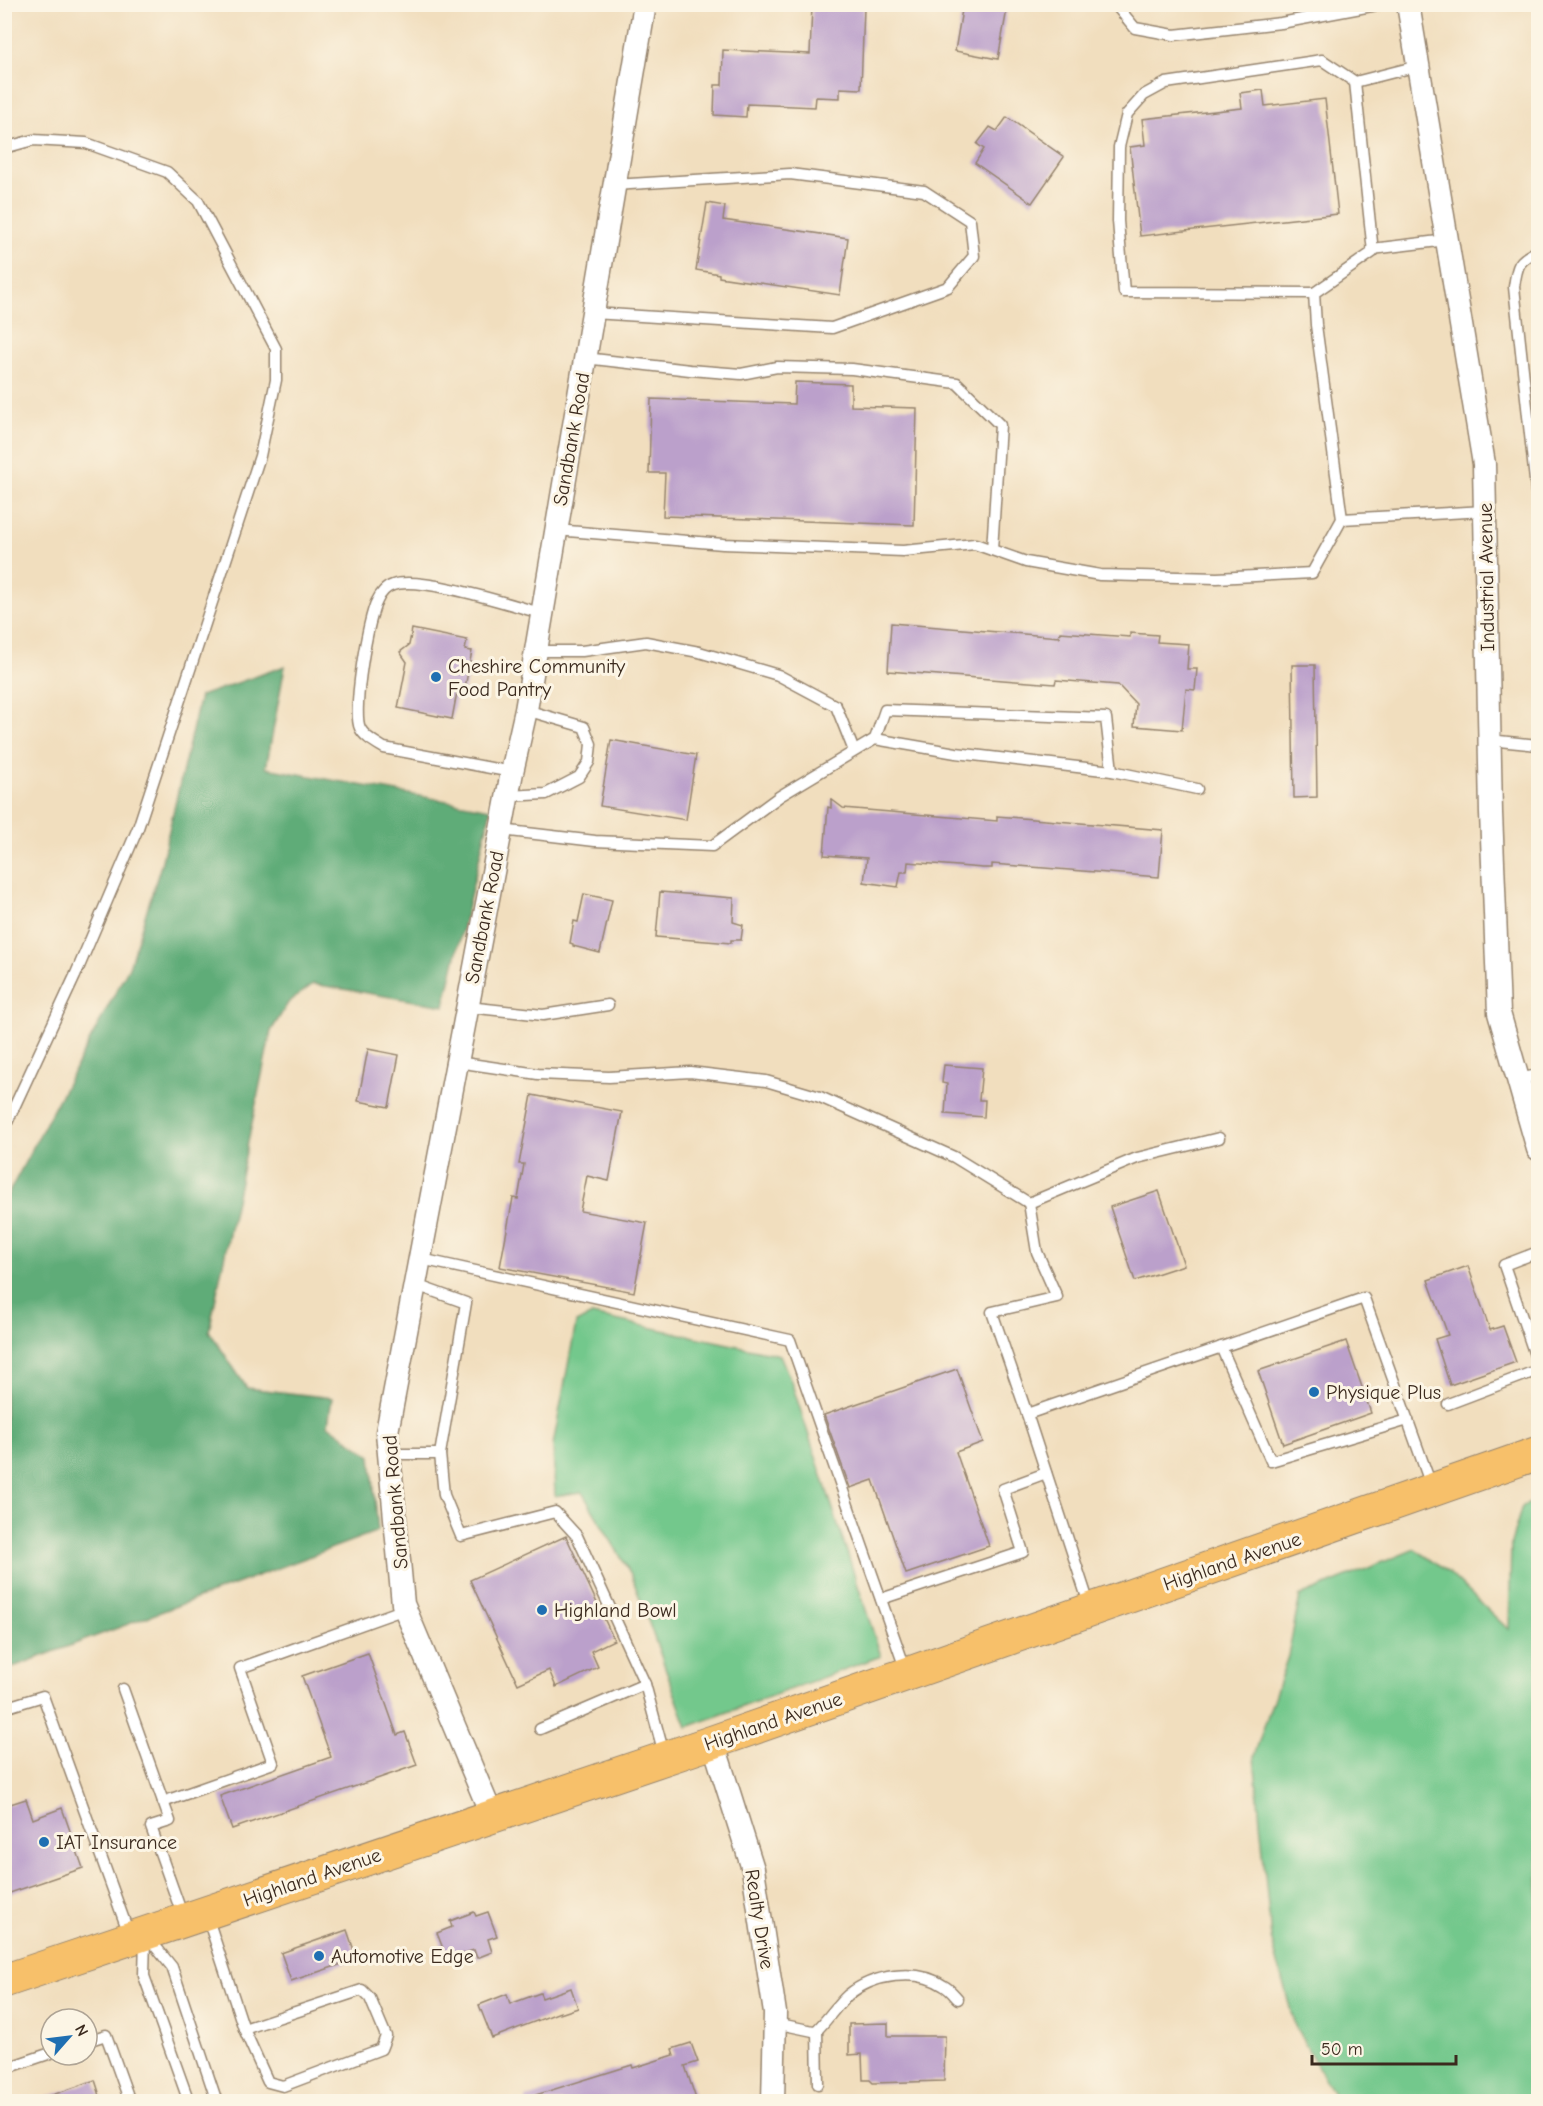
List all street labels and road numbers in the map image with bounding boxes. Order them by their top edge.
street label: Sandbank Road [548,371,595,507]
street label: Industrial Avenue [1474,503,1499,651]
street label: Sandbank Road [460,849,509,985]
street label: Sandbank Road [378,1434,413,1570]
street label: Highland Avenue [1160,1527,1304,1596]
street label: Highland Avenue [701,1687,845,1756]
street label: Highland Avenue [240,1843,384,1912]
street label: Realty Drive [740,1868,779,1971]

